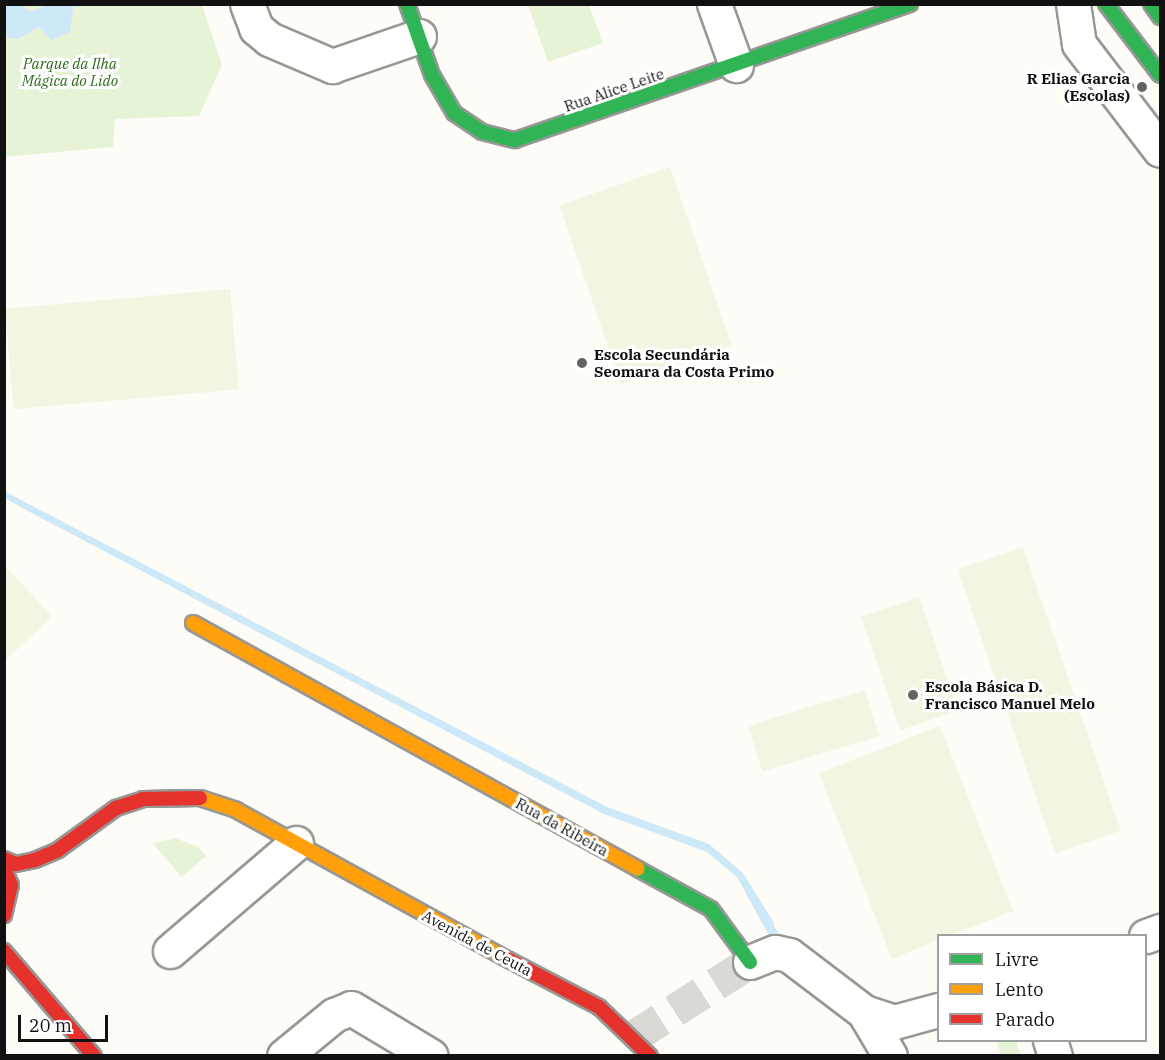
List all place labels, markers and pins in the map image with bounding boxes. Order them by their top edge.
place label: R Elias Garcia (Escolas) [1027,69,1130,104]
marker: R Elias Garcia (Escolas) [1135,80,1149,94]
place label: Escola Secundária Seomara da Costa Primo [594,345,774,380]
marker: Escola Secundária Seomara da Costa Primo [575,356,589,370]
place label: Escola Básica D. Francisco Manuel Melo [925,677,1095,712]
marker: Escola Básica D. Francisco Manuel Melo [906,688,920,702]

